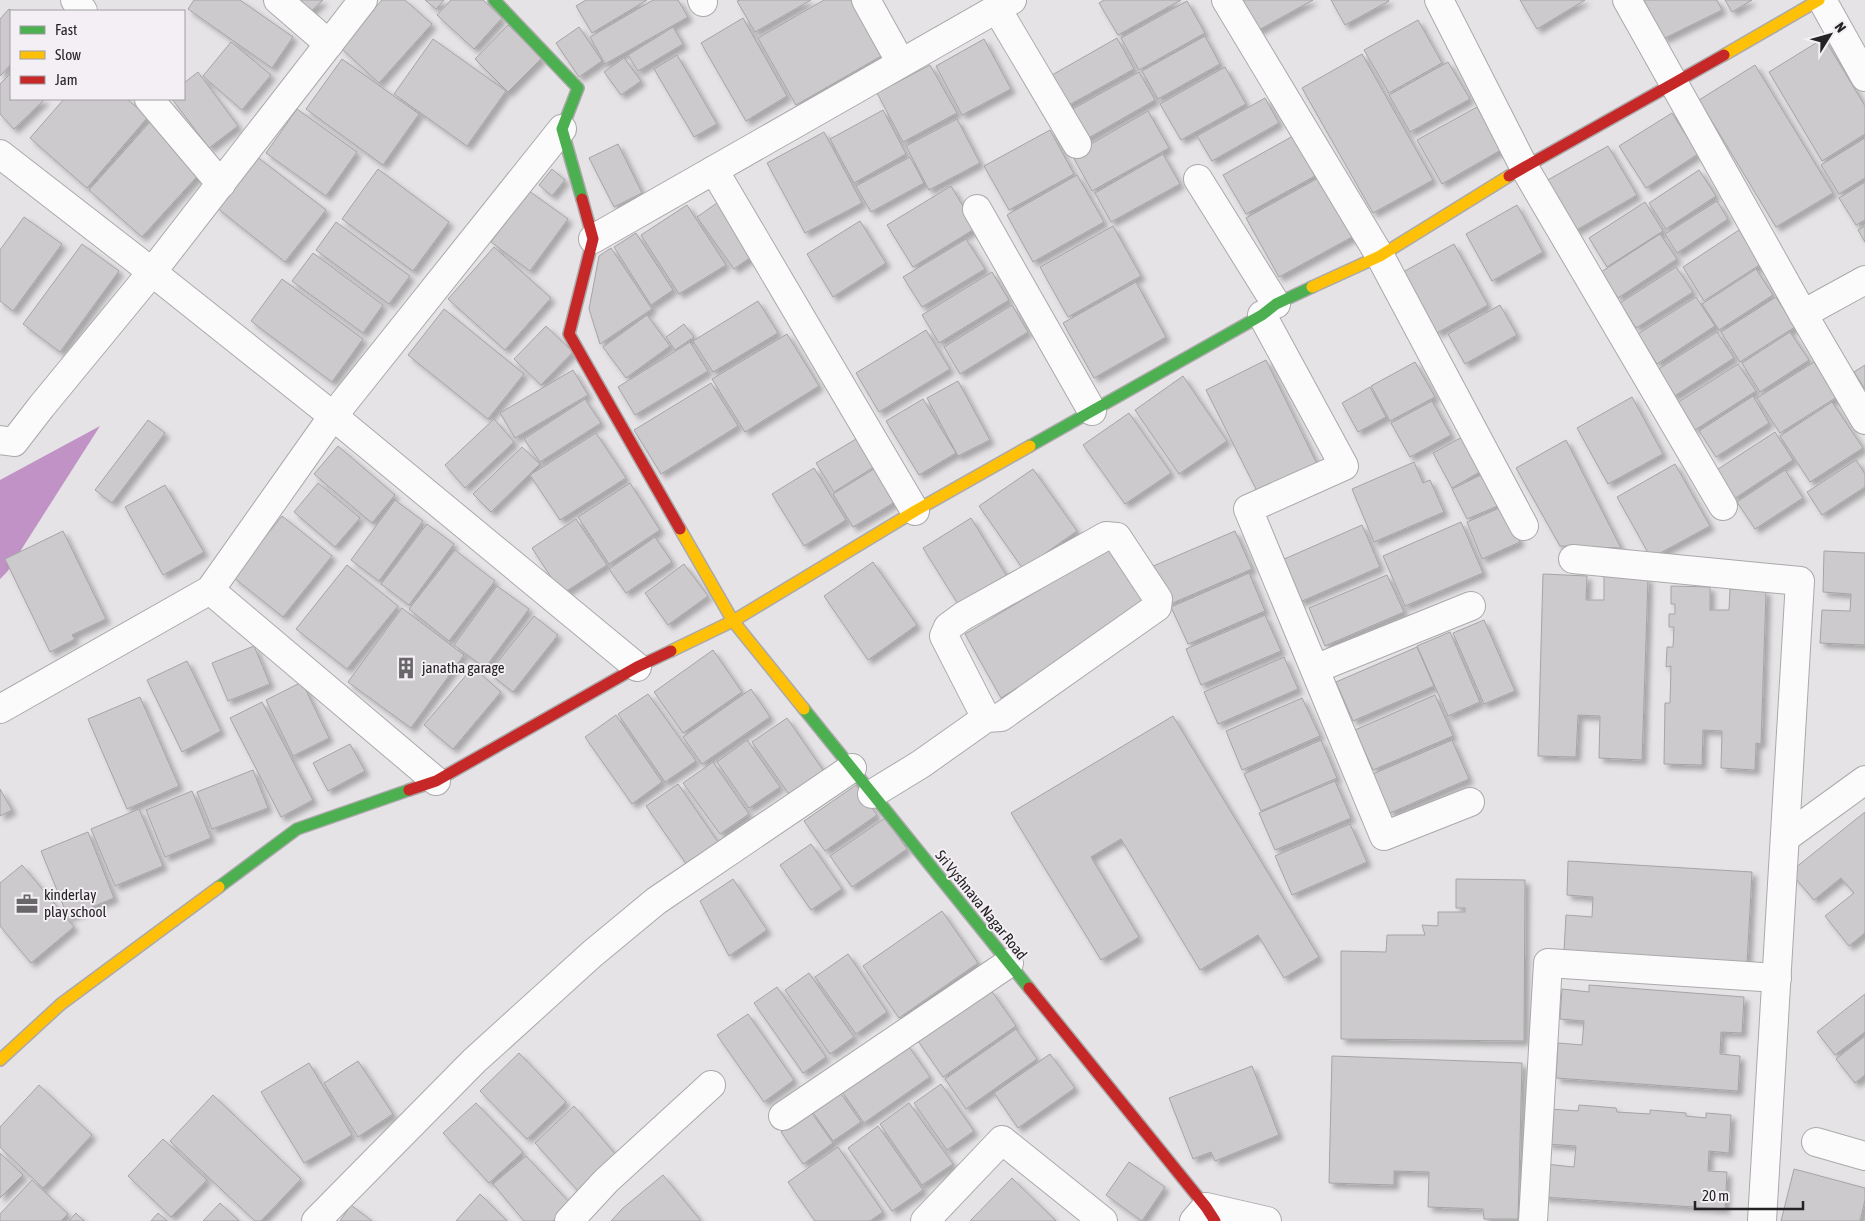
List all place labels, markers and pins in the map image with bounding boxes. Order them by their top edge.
building icon: janatha garage [393,655,419,681]
place label: janatha garage [421,659,505,676]
place label: kinderlay play school [44,886,107,920]
office icon: kinderlay play school [14,891,40,917]

